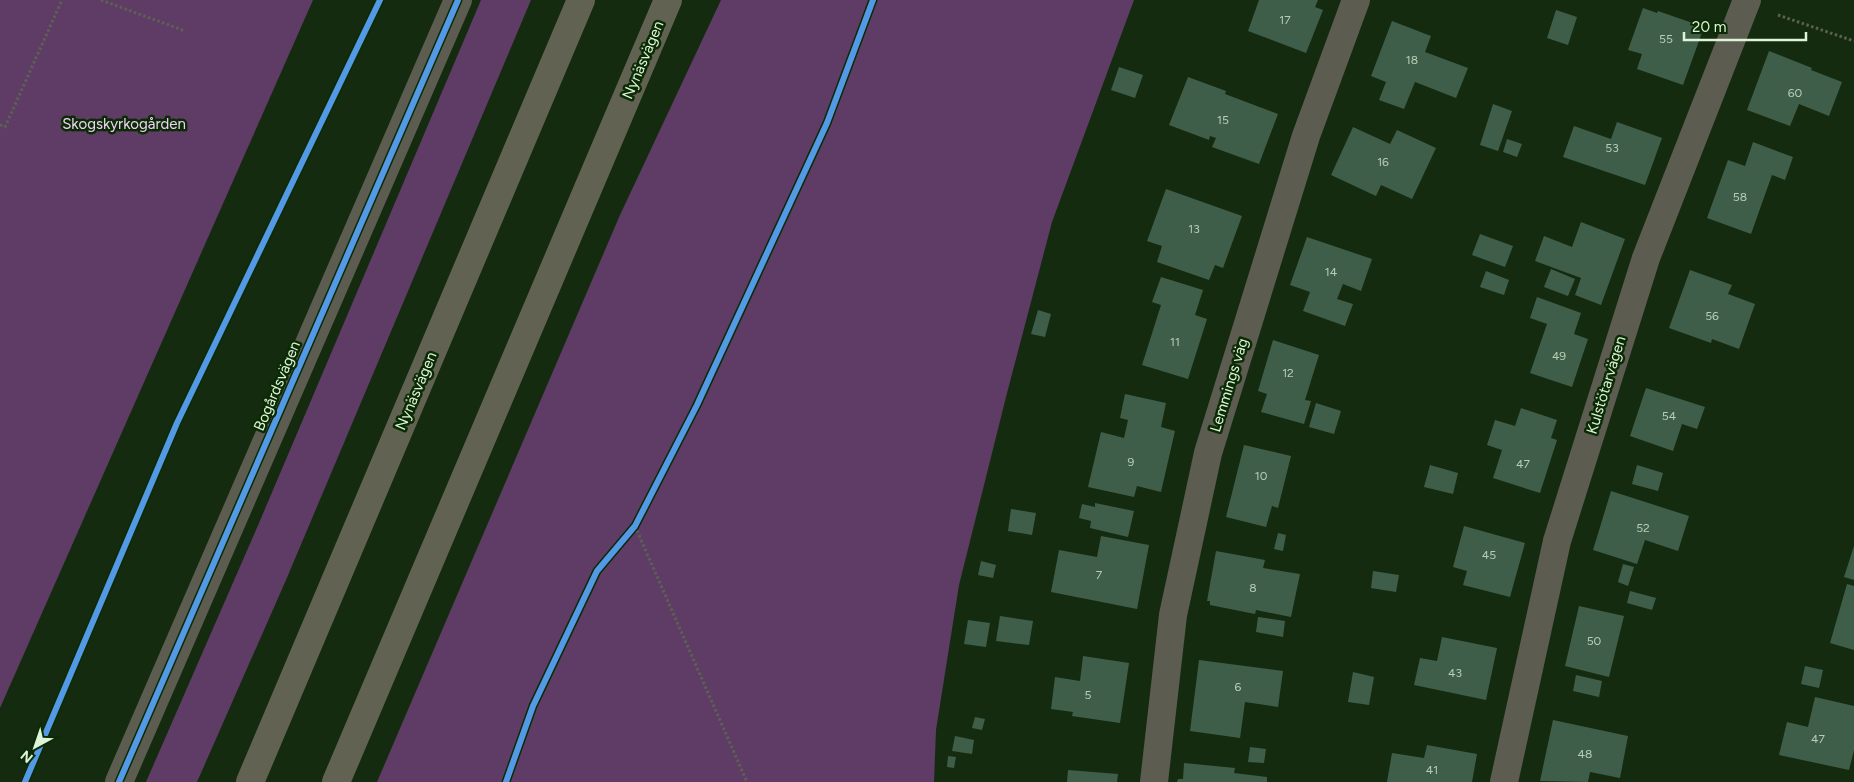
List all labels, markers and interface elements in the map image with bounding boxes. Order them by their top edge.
scale bar [1684,10,1806,42]
house number: 17 [1279,13,1291,27]
street label: Nynäsvägen [618,18,668,102]
text: 20 m [1692,18,1726,36]
house number: 55 [1659,32,1673,46]
house number: 18 [1406,53,1418,67]
house number: 60 [1788,86,1803,100]
house number: 15 [1217,113,1229,127]
park label: Skogskyrkogården [62,115,186,133]
house number: 53 [1605,141,1619,155]
house number: 16 [1377,155,1389,169]
house number: 58 [1733,190,1747,204]
house number: 13 [1188,222,1200,236]
house number: 14 [1325,265,1338,279]
house number: 56 [1705,309,1719,323]
street label: Kulstötarvägen [1583,334,1629,436]
house number: 11 [1170,335,1180,349]
street label: Lemmings väg [1206,336,1252,434]
street label: Bogårdsvägen [250,338,304,434]
street label: Nynäsvägen [391,349,441,433]
house number: 49 [1552,349,1566,363]
house number: 12 [1282,366,1294,380]
house number: 54 [1662,409,1677,423]
house number: 9 [1128,455,1135,469]
house number: 47 [1516,457,1530,471]
house number: 10 [1255,469,1268,483]
house number: 52 [1636,521,1650,535]
house number: 45 [1482,548,1496,562]
house number: 7 [1096,568,1103,582]
house number: 8 [1249,581,1257,595]
house number: 50 [1587,634,1602,648]
house number: 43 [1448,666,1462,680]
house number: 6 [1235,680,1242,694]
house number: 5 [1085,688,1092,702]
north arrow [10,722,60,772]
house number: 47 [1811,732,1825,746]
text: N [17,747,37,767]
house number: 48 [1578,747,1592,761]
house number: 41 [1426,763,1438,777]

